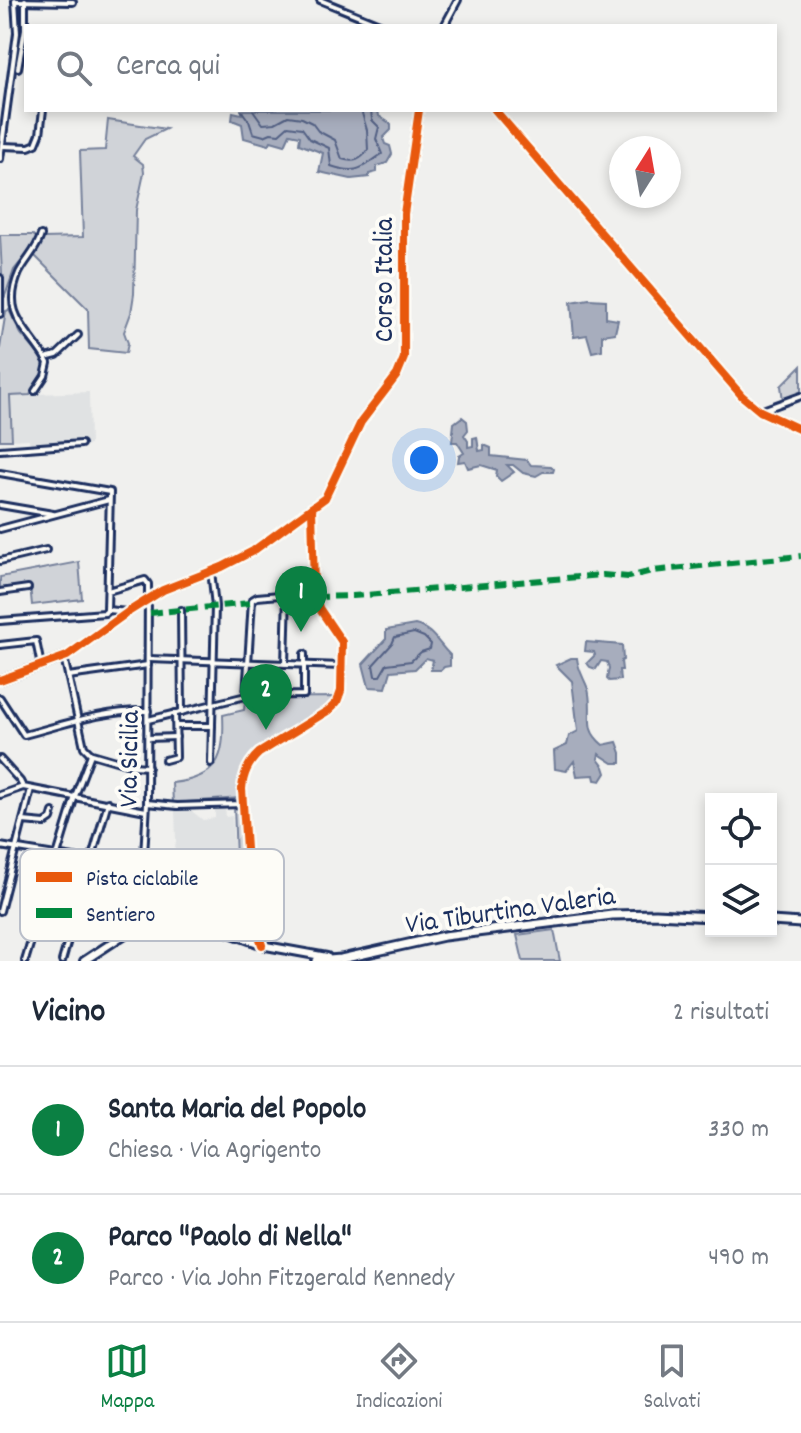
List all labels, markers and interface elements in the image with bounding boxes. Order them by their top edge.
search box [24,24,777,112]
icon: search [52,46,96,90]
text: Cerca qui [116,47,220,90]
north arrow [609,136,681,208]
street label: Corso Italia [367,217,407,342]
your location [404,440,444,480]
pin: 1 [275,566,327,632]
pin: 2 [240,664,292,730]
street label: Via Sicilia [111,709,153,808]
map controls [705,793,777,937]
button: locate [705,793,777,865]
legend [20,849,284,941]
text: Pista ciclabile [86,865,199,896]
button: layers [705,865,777,937]
street label: Via Tiburtina Valeria [403,878,619,947]
text: Sentiero [86,901,155,932]
text: Vicino [32,989,105,1038]
text: 2 risultati [673,995,769,1032]
text: Santa Maria del Popolo [108,1090,366,1133]
text: 1 [55,1112,61,1149]
text: 330 m [708,1112,769,1149]
text: Chiesa · Via Agrigento [108,1133,321,1170]
text: Parco "Paolo di Nella" [108,1218,352,1261]
text: 2 [52,1240,64,1277]
text: 490 m [708,1240,769,1277]
text: Parco · Via John Fitzgerald Kennedy [108,1261,454,1298]
tab: Mappa [101,1339,154,1418]
tab: Indicazioni [356,1339,442,1418]
tab: Salvati [644,1339,700,1418]

